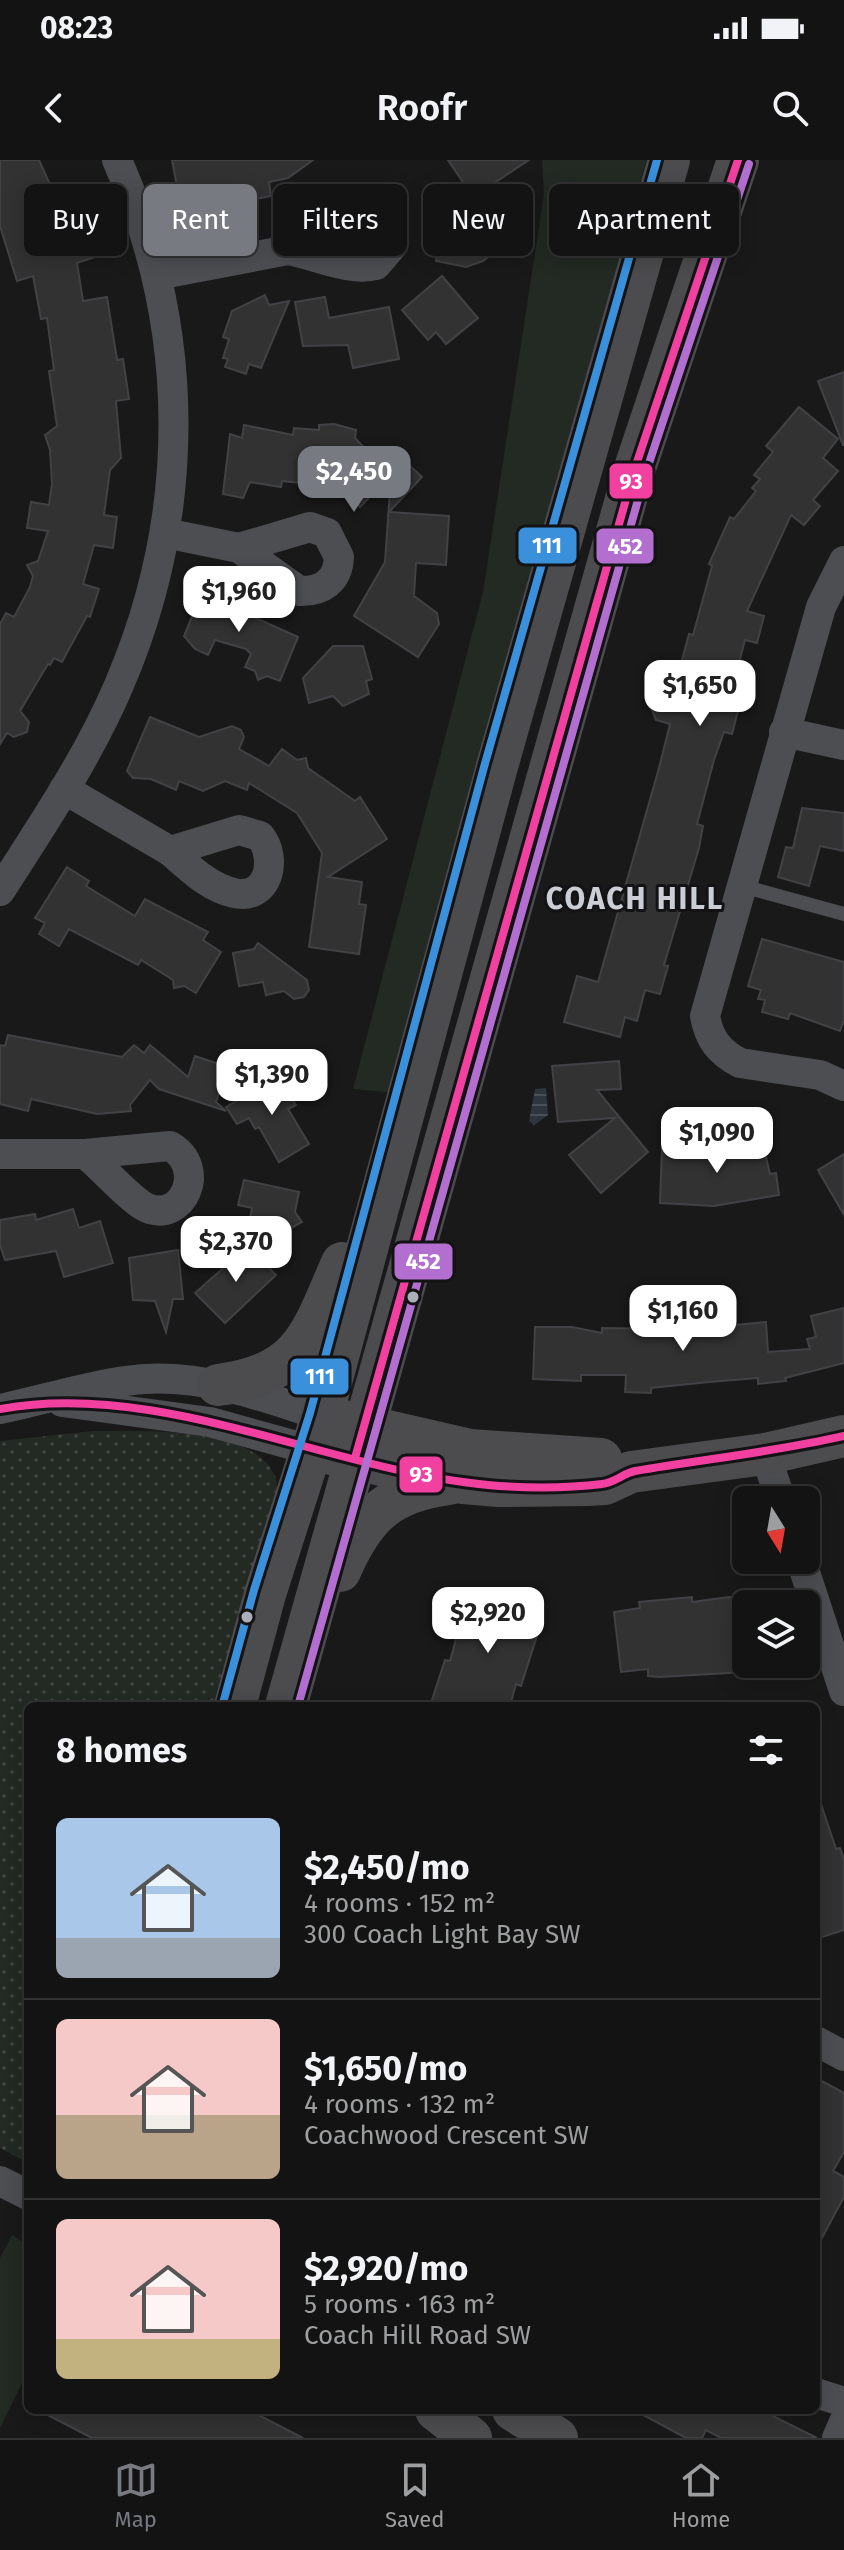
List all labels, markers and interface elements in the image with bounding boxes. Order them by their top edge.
text: 08:23 [40,10,113,46]
icon: back [32,86,76,130]
text: Roofr [377,86,467,130]
icon: search [768,86,812,130]
chip: Buy [24,184,127,256]
chip: Rent [143,184,257,256]
chip: Filters [273,184,407,256]
chip: New [423,184,533,256]
chip: Apartment [549,184,739,256]
pin: $2,450 [289,446,419,514]
text: $2,450 [316,456,392,487]
line badge: 93 [608,462,654,500]
text: 93 [619,468,643,495]
line badge: 111 [517,526,578,565]
line badge: 452 [595,527,655,565]
text: 111 [532,532,562,559]
text: 452 [607,533,643,560]
pin: $1,960 [174,566,304,634]
text: $1,960 [201,576,277,607]
pin: $1,650 [635,660,765,728]
text: $1,650 [662,670,738,701]
district label: COACH HILL [546,881,724,917]
pin: $1,390 [207,1049,337,1117]
text: $1,390 [234,1059,310,1090]
pin: $1,090 [652,1107,782,1175]
text: $1,090 [679,1117,755,1148]
pin: $2,370 [171,1216,301,1284]
text: $2,370 [199,1226,273,1257]
line badge: 452 [393,1242,454,1281]
text: 452 [405,1248,441,1275]
pin: $1,160 [618,1285,748,1353]
unlabelled marker [405,1289,421,1305]
text: $1,160 [648,1295,718,1326]
line badge: 111 [289,1357,350,1396]
text: 111 [305,1363,335,1390]
line badge: 93 [398,1455,444,1494]
text: 93 [409,1461,433,1488]
north arrow [732,1486,820,1574]
map controls [732,1486,820,1678]
pin: $2,920 [423,1587,553,1655]
button: layers [732,1590,820,1678]
text: $2,920 [450,1597,526,1628]
unlabelled marker [239,1609,255,1625]
icon: filters [744,1728,788,1772]
text: 8 homes [56,1730,187,1771]
text: $2,450/mo [304,1847,470,1888]
icon: home [120,1850,216,1946]
text: 4 rooms · 152 m² [304,1888,495,1919]
text: 300 Coach Light Bay SW [304,1919,580,1950]
text: $1,650/mo [304,2048,467,2089]
icon: home [120,2051,216,2147]
text: 4 rooms · 132 m² [304,2089,495,2120]
text: Coachwood Crescent SW [304,2120,589,2151]
text: $2,920/mo [304,2248,468,2289]
icon: home [120,2251,216,2347]
text: 5 rooms · 163 m² [304,2289,495,2320]
text: Coach Hill Road SW [304,2320,531,2351]
tab: Map [114,2458,158,2533]
tab: Saved [385,2458,444,2533]
tab: Home [672,2458,730,2533]

